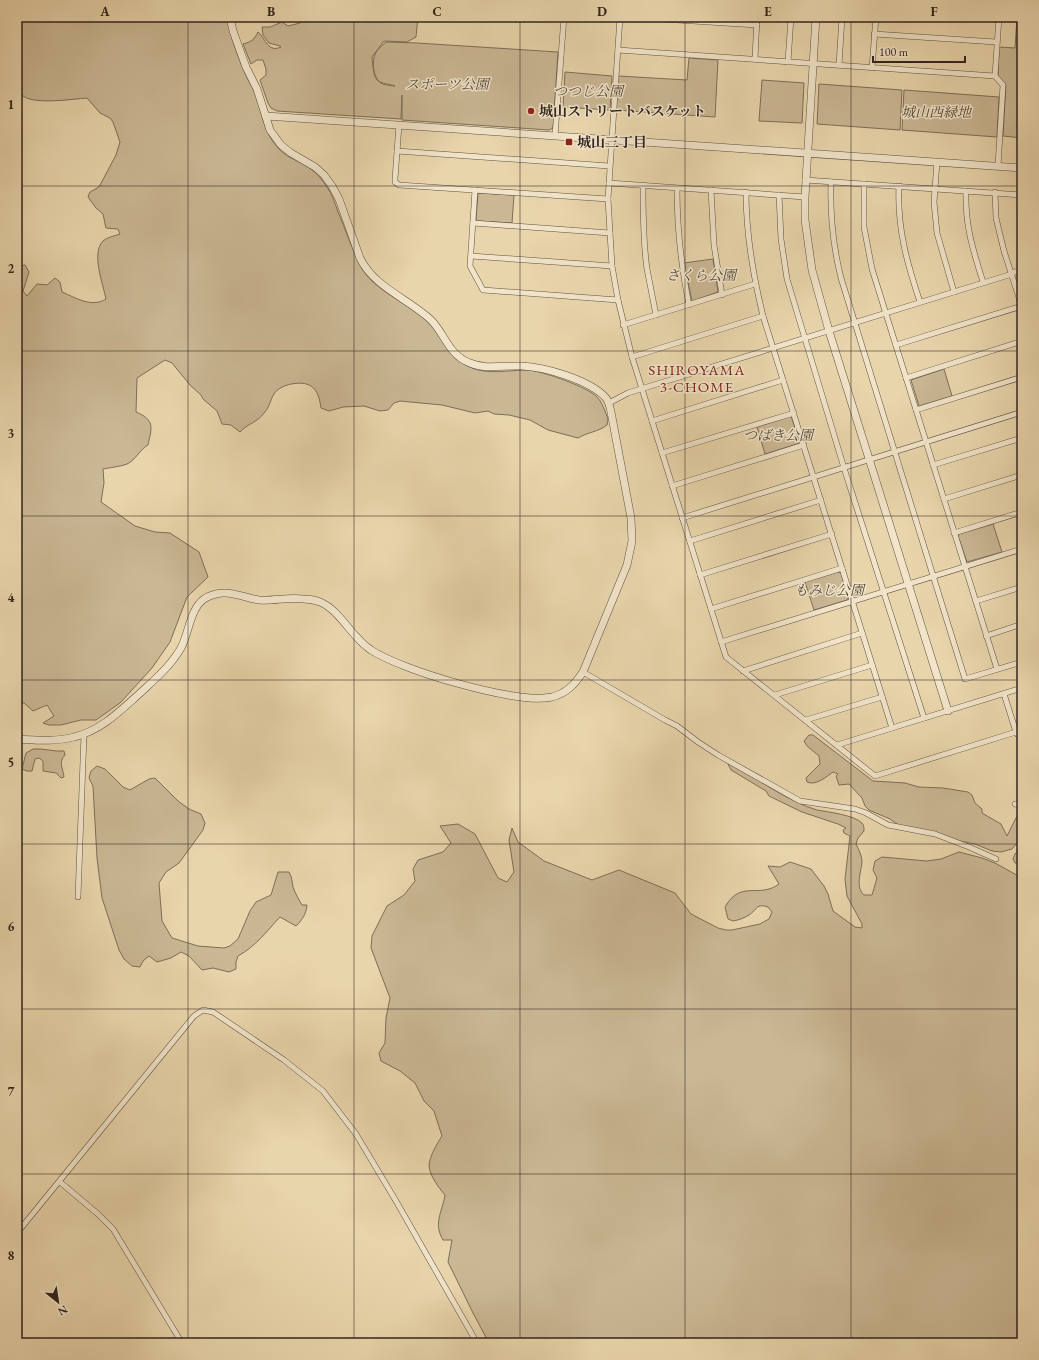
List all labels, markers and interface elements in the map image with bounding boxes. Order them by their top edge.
text: A [99,3,110,20]
text: B [267,3,275,20]
text: C [432,3,442,20]
text: D [597,3,607,20]
text: E [764,3,772,20]
text: F [930,3,938,20]
scale bar [873,38,965,64]
text: 100 m [879,44,909,60]
park label: スポーツ公園 [405,75,491,93]
park label: つつじ公園 [553,82,625,100]
text: 1 [8,96,15,113]
place label: 城山ストリートバスケット [539,102,706,120]
park label: 城山西緑地 [901,103,973,121]
marker: 城山ストリートバスケット [526,106,536,116]
place label: 城山三丁目 [577,133,647,151]
marker: 城山三丁目 [564,137,574,147]
text: 2 [8,260,15,277]
park label: さくら公園 [666,266,738,284]
district label: SHIROYAMA 3-CHOME [648,360,746,396]
text: 3 [8,425,15,442]
park label: つばき公園 [743,426,815,444]
park label: もみじ公園 [794,581,866,599]
text: 4 [8,589,15,606]
text: 5 [8,754,14,771]
text: 6 [8,918,15,935]
text: 7 [8,1083,15,1100]
text: 8 [8,1247,15,1264]
north arrow [38,1282,78,1322]
text: N [56,1302,70,1319]

